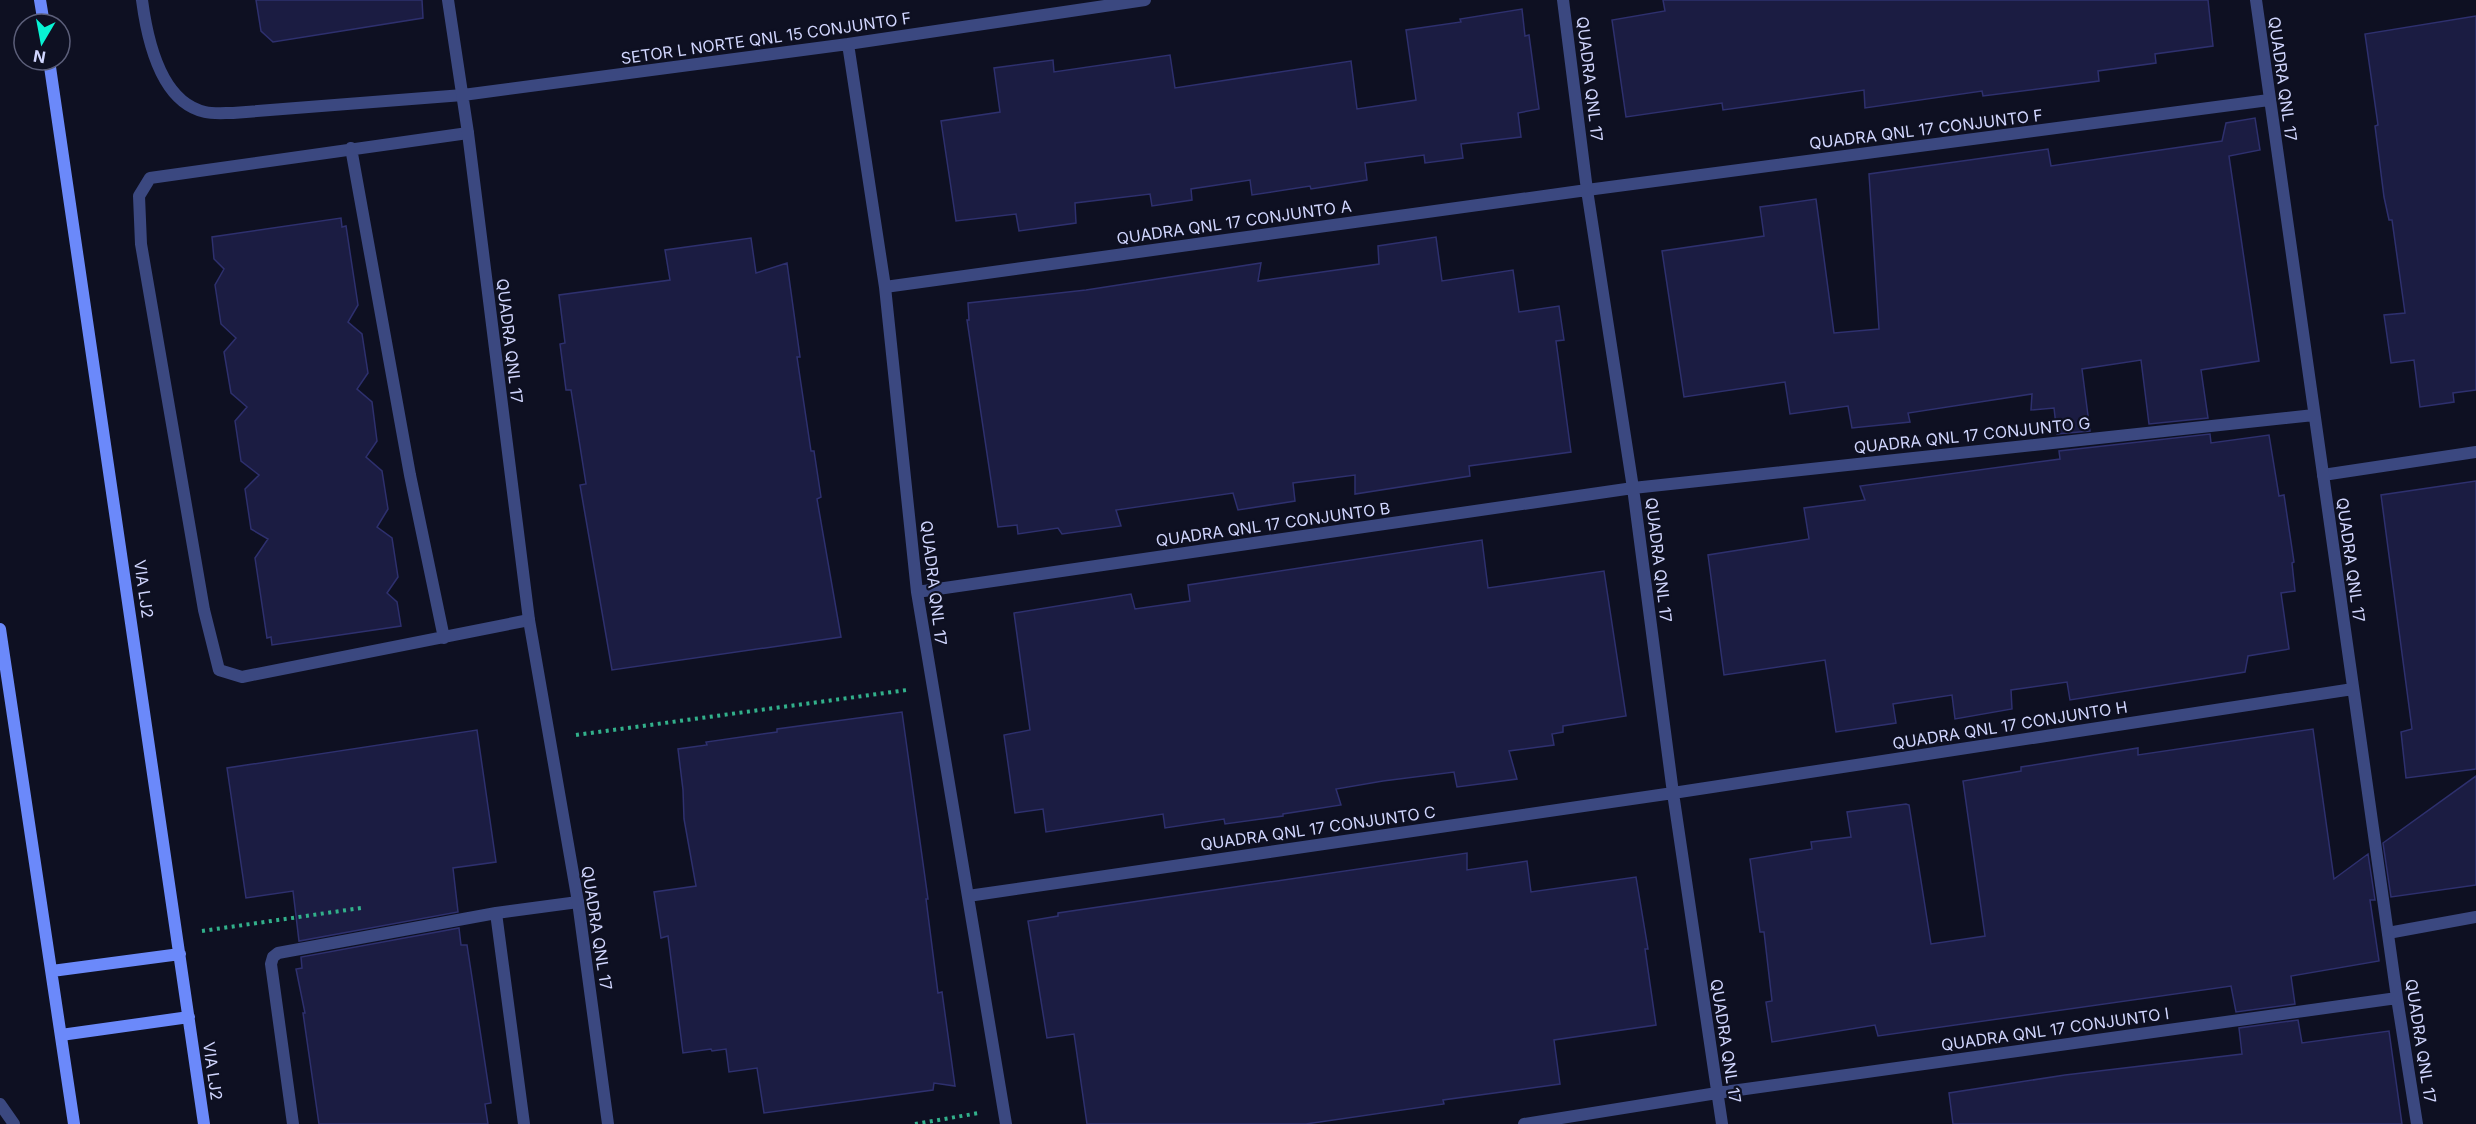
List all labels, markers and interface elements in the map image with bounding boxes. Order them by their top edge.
street label: SETOR L NORTE QNL 15 CONJUNTO F [620,8,912,68]
north arrow [12,12,72,72]
street label: QUADRA QNL 17 [1572,15,1608,143]
street label: QUADRA QNL 17 [2264,15,2302,143]
text: N [32,46,47,68]
street label: QUADRA QNL 17 CONJUNTO F [1808,105,2044,153]
street label: QUADRA QNL 17 CONJUNTO A [1115,196,1353,248]
street label: QUADRA QNL 17 [492,277,528,405]
street label: QUADRA QNL 17 CONJUNTO G [1853,413,2091,457]
street label: QUADRA QNL 17 [1641,496,1677,624]
street label: QUADRA QNL 17 [2332,496,2370,624]
street label: QUADRA QNL 17 CONJUNTO B [1155,498,1391,550]
street label: QUADRA QNL 17 [916,519,952,647]
street label: VIA LJ2 [130,558,158,620]
street label: QUADRA QNL 17 CONJUNTO H [1891,697,2129,753]
street label: QUADRA QNL 17 CONJUNTO C [1199,802,1437,854]
street label: QUADRA QNL 17 [577,864,617,992]
street label: QUADRA QNL 17 [1706,977,1746,1105]
street label: QUADRA QNL 17 [2401,977,2441,1105]
street label: QUADRA QNL 17 CONJUNTO I [1940,1003,2170,1055]
street label: VIA LJ2 [199,1040,227,1102]

